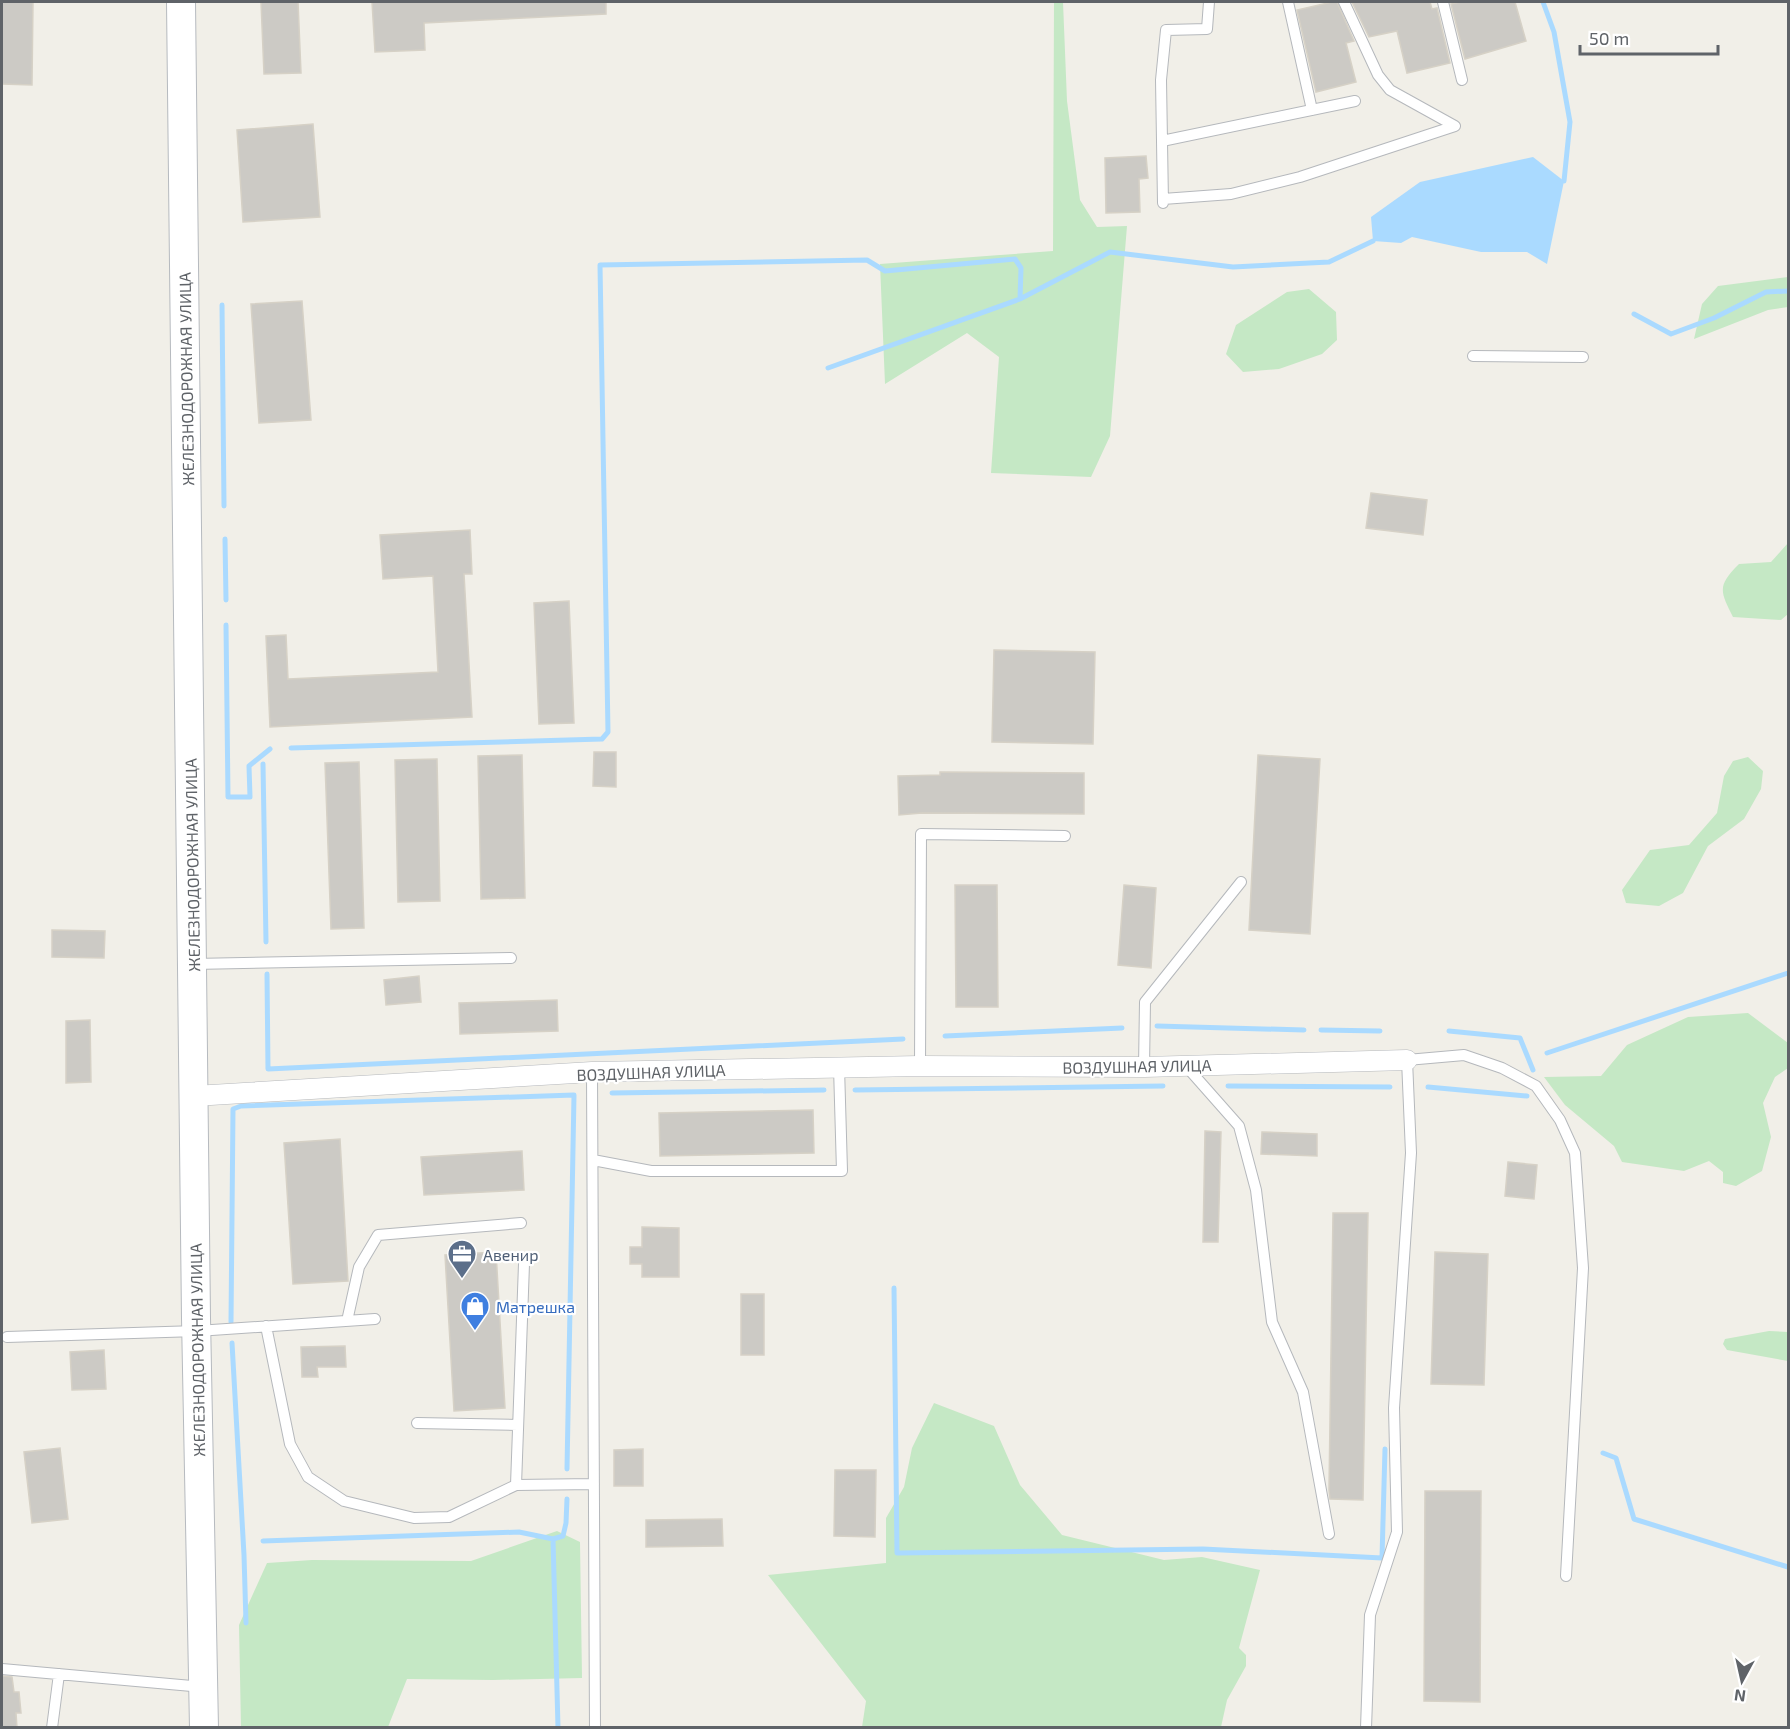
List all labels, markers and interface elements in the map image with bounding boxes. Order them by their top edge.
scale bar [1580,18,1718,56]
text: 50 m [1589,27,1629,49]
street label: ЖЕЛЕЗНОДОРОЖНАЯ УЛИЦА [175,272,197,486]
street label: ЖЕЛЕЗНОДОРОЖНАЯ УЛИЦА [181,758,203,972]
street label: ВОЗДУШНАЯ УЛИЦА [1062,1055,1212,1077]
street label: ВОЗДУШНАЯ УЛИЦА [576,1060,726,1084]
office icon: Авенир [446,1238,478,1280]
street label: ЖЕЛЕЗНОДОРОЖНАЯ УЛИЦА [186,1243,208,1457]
place label: Авенир [483,1245,538,1264]
shop icon: Матрешка [459,1290,491,1332]
place label: Матрешка [496,1297,575,1316]
north arrow [1712,1651,1772,1711]
text: N [1733,1686,1747,1707]

